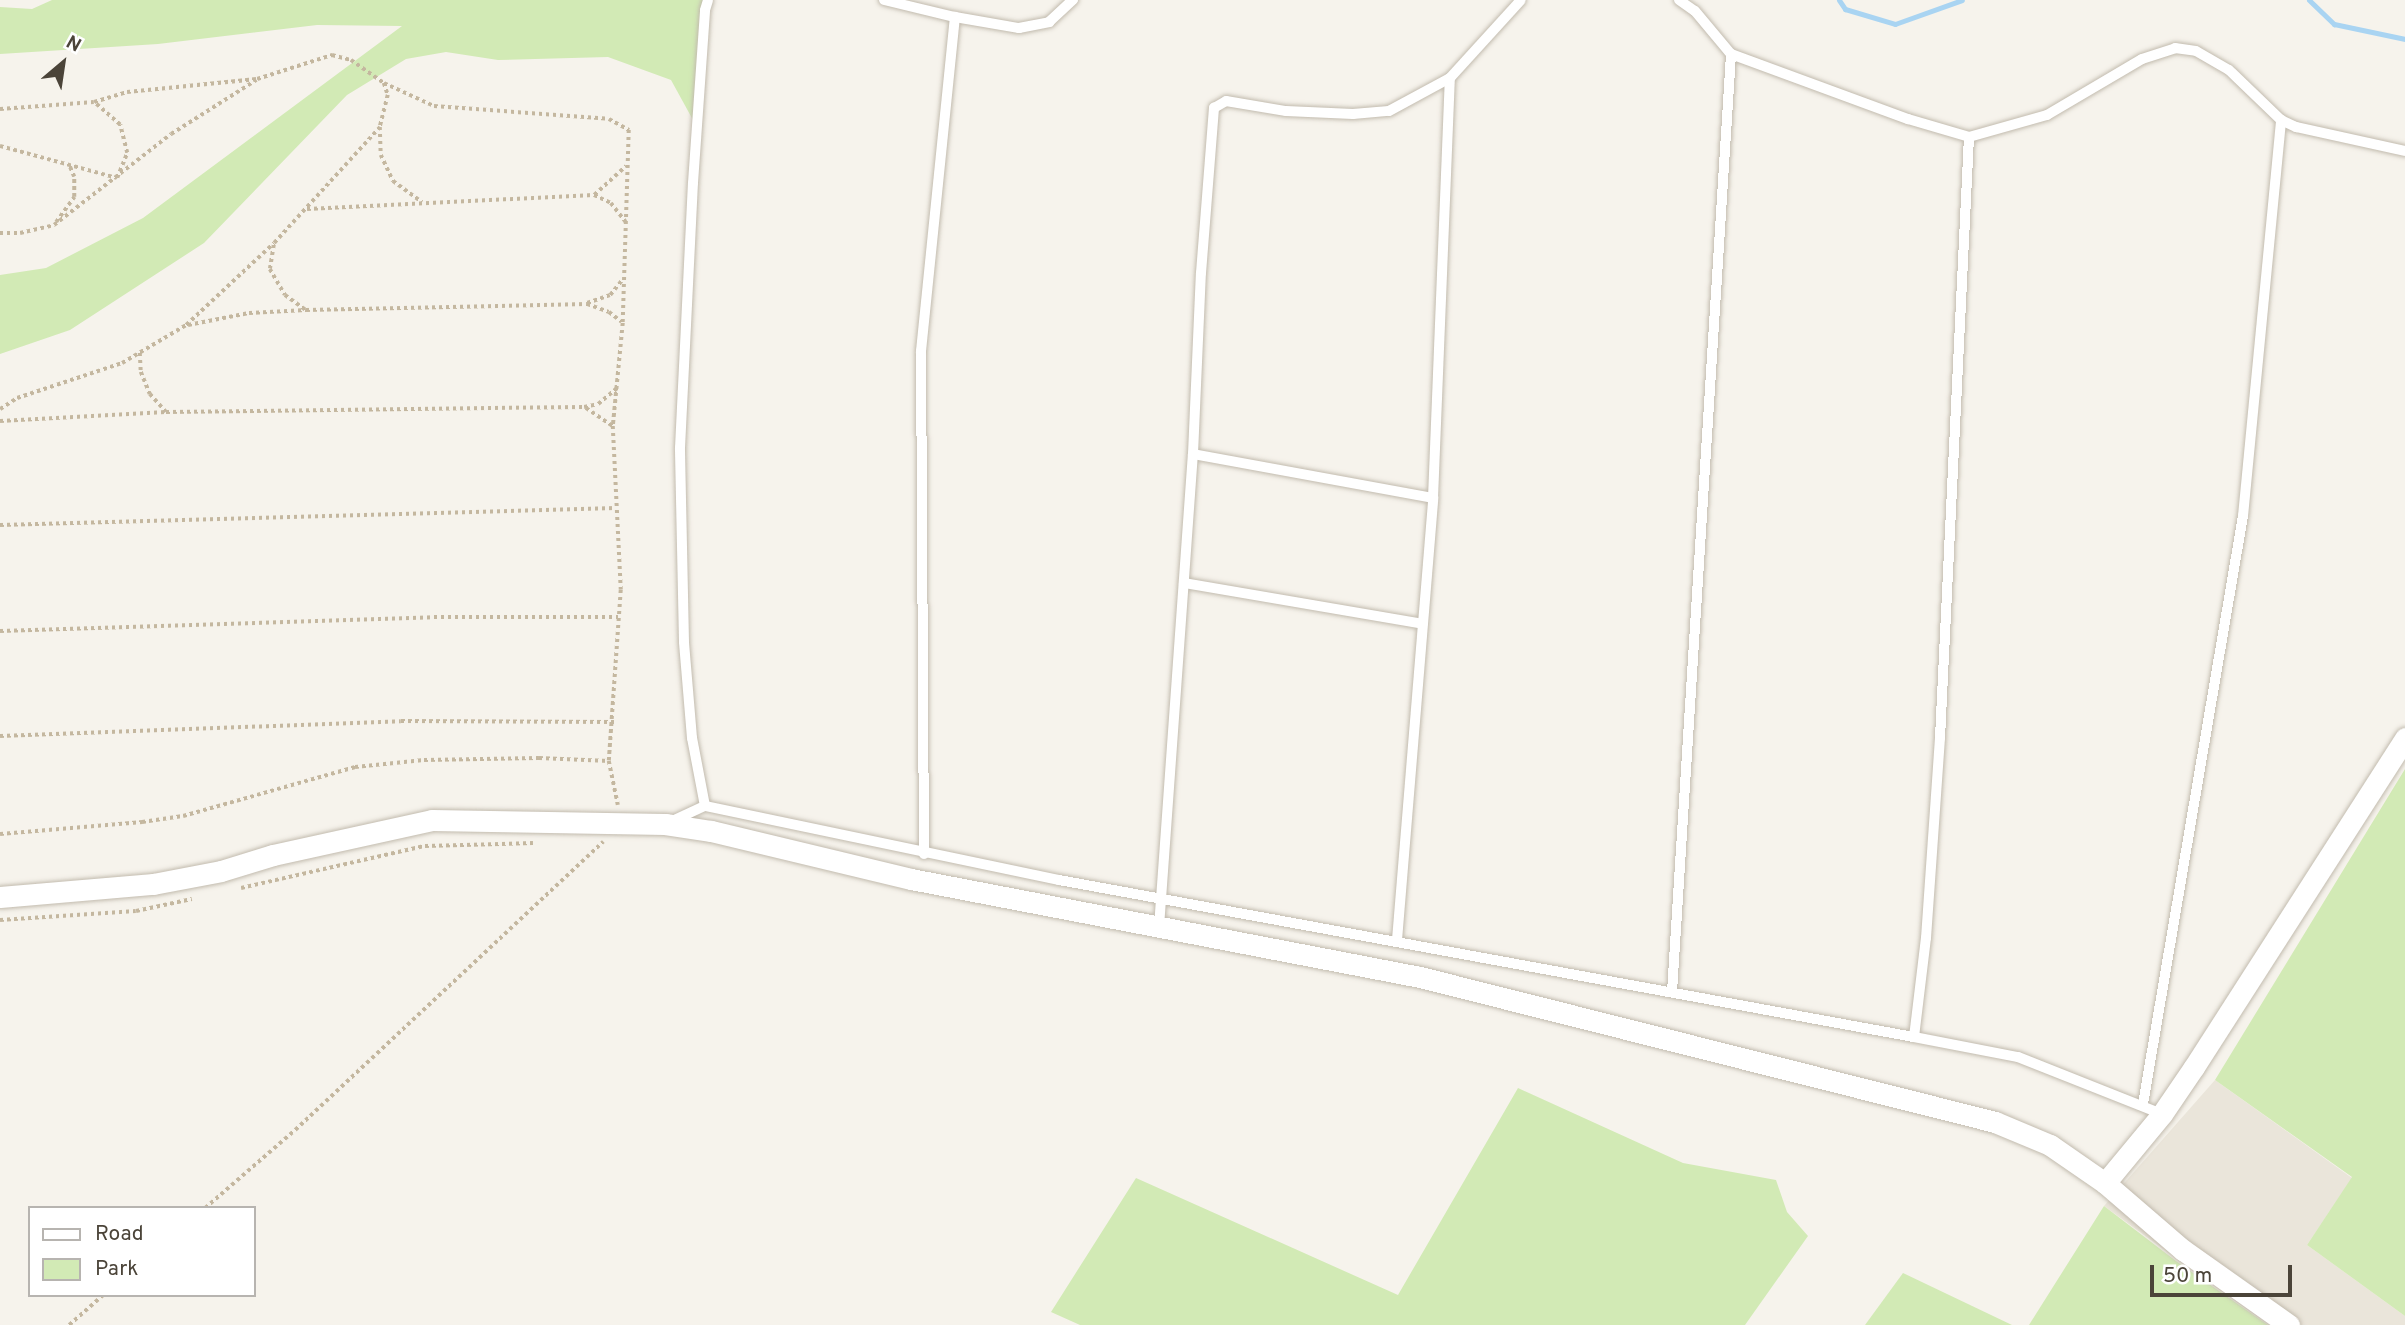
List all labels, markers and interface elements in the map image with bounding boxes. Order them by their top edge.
north arrow [28,28,98,98]
text: N [61,31,85,58]
legend [28,1206,256,1297]
text: Road [95,1221,144,1248]
scale bar [2153,1252,2295,1296]
text: Park [95,1256,138,1283]
text: 50 m [2163,1263,2212,1290]

